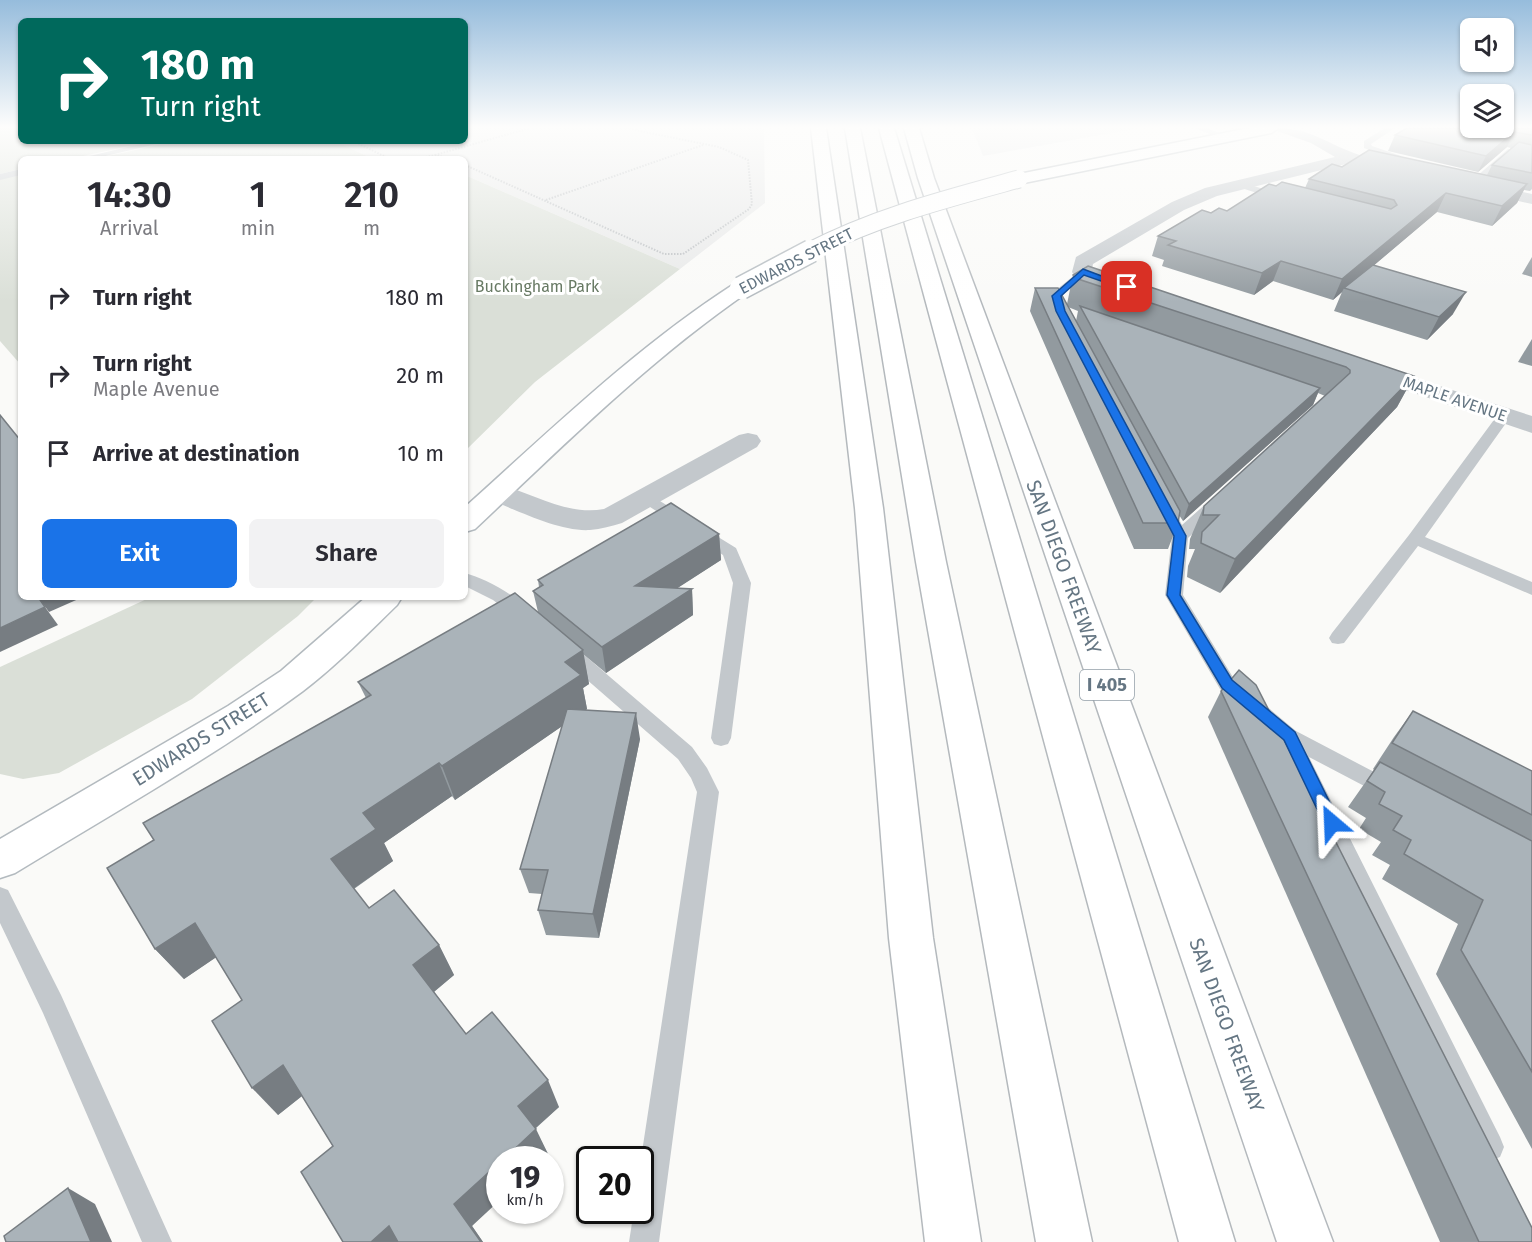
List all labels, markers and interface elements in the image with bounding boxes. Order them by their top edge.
map controls [1460,18,1514,138]
button: sound [1460,18,1514,72]
text: 180 m [141,40,255,90]
icon: right [42,42,120,120]
button: layers [1460,84,1514,138]
text: Turn right [141,91,261,123]
text: 14:30 [87,173,172,217]
text: 1 [250,173,266,217]
text: 210 [344,173,399,217]
text: Arrival [100,216,159,240]
text: min [241,216,275,240]
text: m [363,216,380,240]
street label: EDWARDS STREET [736,224,857,298]
pin [1101,261,1152,312]
icon: arrive [1110,270,1143,303]
park label: Buckingham Park [475,277,600,296]
icon: right [42,281,75,314]
text: Turn right [93,284,192,311]
text: 180 m [385,284,444,311]
text: Turn right [93,350,192,377]
icon: right [42,359,75,392]
text: 20 m [396,362,444,389]
street label: MAPLE AVENUE [1401,372,1509,426]
text: Maple Avenue [93,377,220,401]
icon: arrive [42,437,75,470]
text: Arrive at destination [93,440,300,467]
text: 10 m [398,440,444,467]
street label: SAN DIEGO FREEWAY [1021,477,1107,657]
button: Exit [42,519,237,588]
button: Share [249,519,444,588]
road number: I 405 [1080,670,1134,700]
street label: EDWARDS STREET [128,687,275,791]
position arrow [1300,791,1364,855]
street label: SAN DIEGO FREEWAY [1184,935,1270,1115]
speed limit sign: 20 [576,1146,654,1224]
text: 19 [510,1160,540,1196]
text: km/h [506,1191,544,1209]

